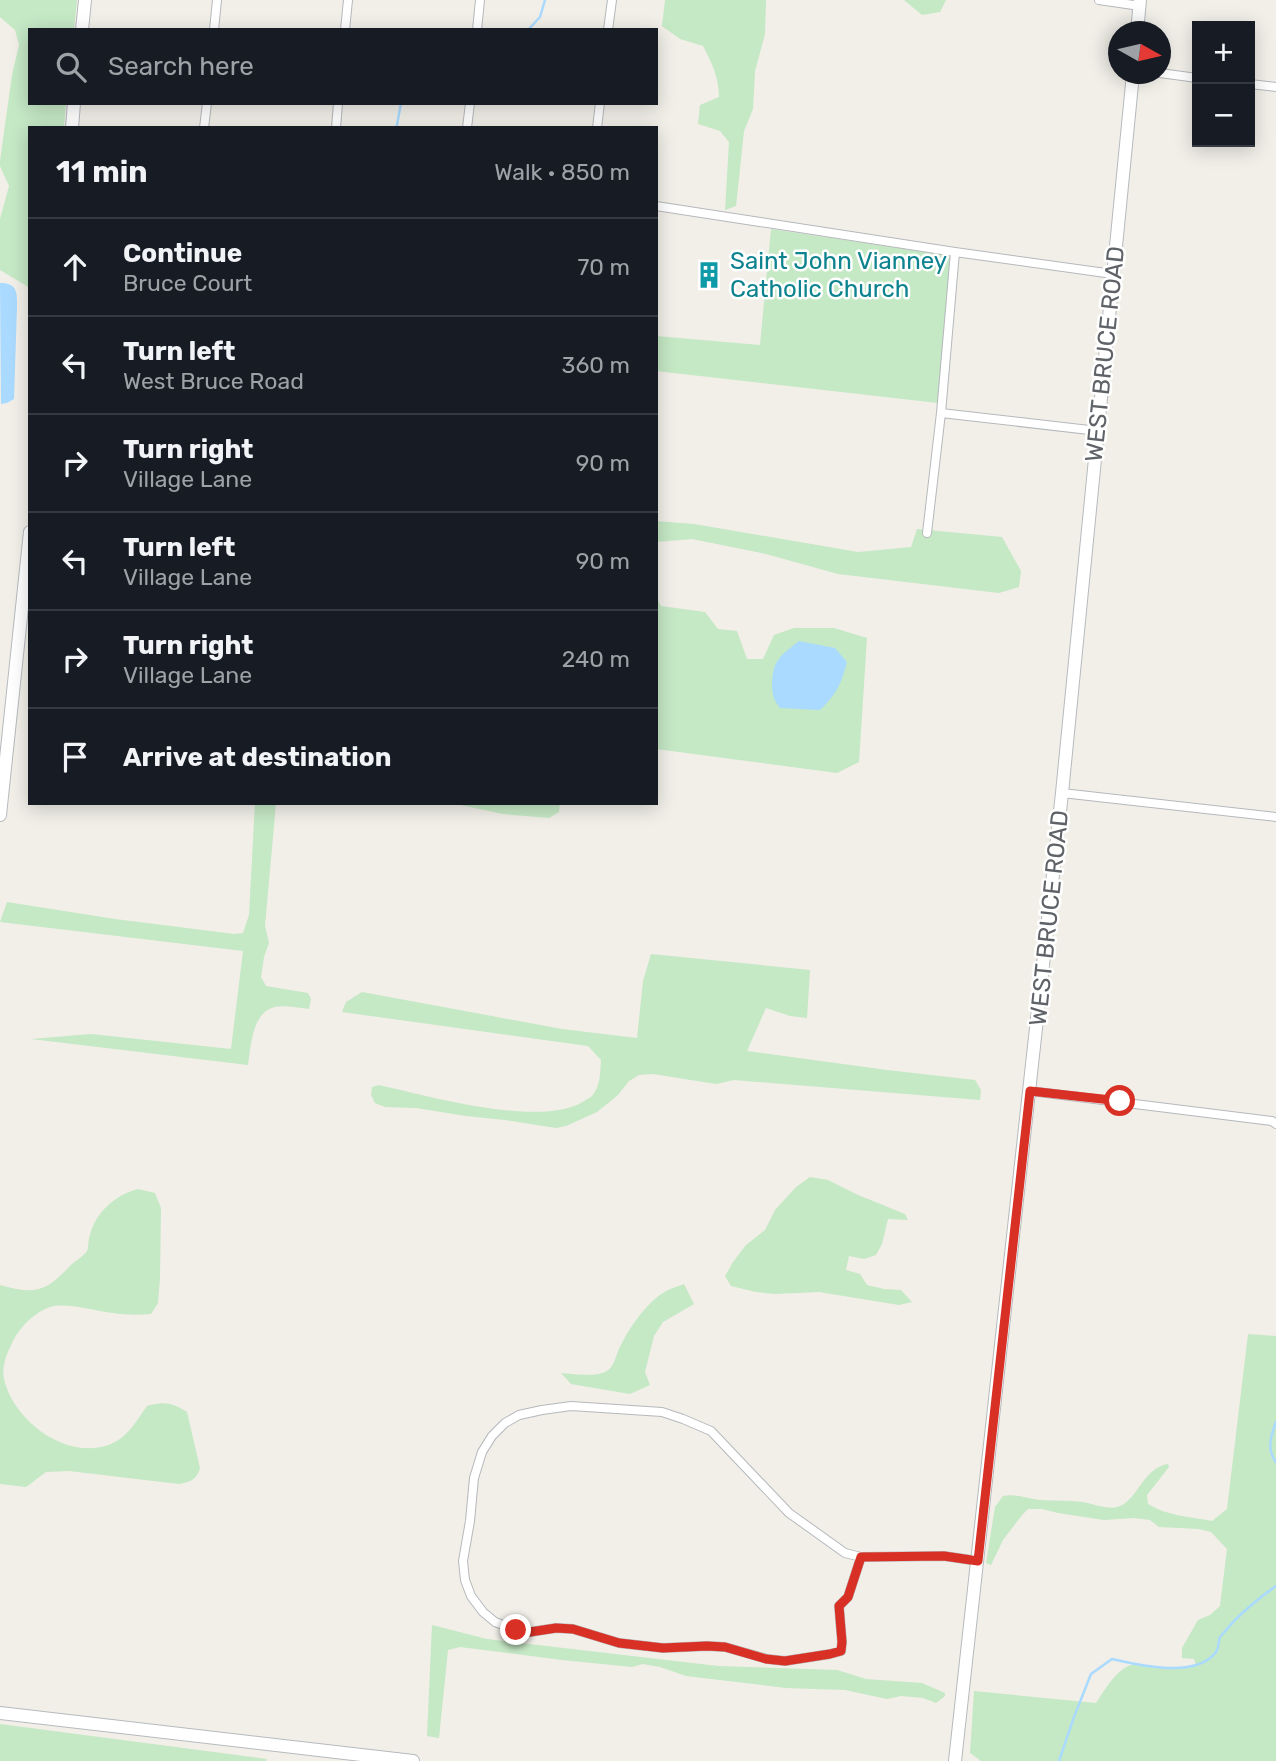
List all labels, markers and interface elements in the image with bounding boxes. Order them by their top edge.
north arrow [1108,21,1171,84]
map controls [1192,21,1255,147]
button: + [1192,21,1255,84]
search box [28,28,658,105]
icon: search [52,48,90,86]
text: Search here [108,51,254,82]
button: − [1192,84,1255,147]
text: 11 min [56,154,148,190]
text: Walk · 850 m [494,158,630,186]
text: Continue [123,238,242,269]
street label: WEST BRUCE ROAD [1080,245,1130,463]
place label: Saint John Vianney Catholic Church [730,247,947,303]
icon: ahead [56,248,94,286]
text: 70 m [578,253,630,281]
building icon: Saint John Vianney Catholic Church [694,260,724,290]
text: Bruce Court [123,269,252,297]
text: Turn left [123,336,235,367]
icon: left [56,346,94,384]
text: 360 m [562,351,630,379]
text: West Bruce Road [123,367,304,395]
text: Turn right [123,434,253,465]
icon: right [56,444,94,482]
text: 90 m [576,449,630,477]
text: Village Lane [123,465,252,493]
text: Turn left [123,532,235,563]
icon: left [56,542,94,580]
text: 90 m [576,547,630,575]
text: Village Lane [123,563,252,591]
text: Turn right [123,630,253,661]
icon: right [56,640,94,678]
text: 240 m [562,645,630,673]
text: Village Lane [123,661,252,689]
icon: arrive [56,738,94,776]
text: Arrive at destination [123,742,391,773]
street label: WEST BRUCE ROAD [1024,809,1074,1027]
route start [1104,1085,1135,1116]
route end [500,1614,531,1645]

